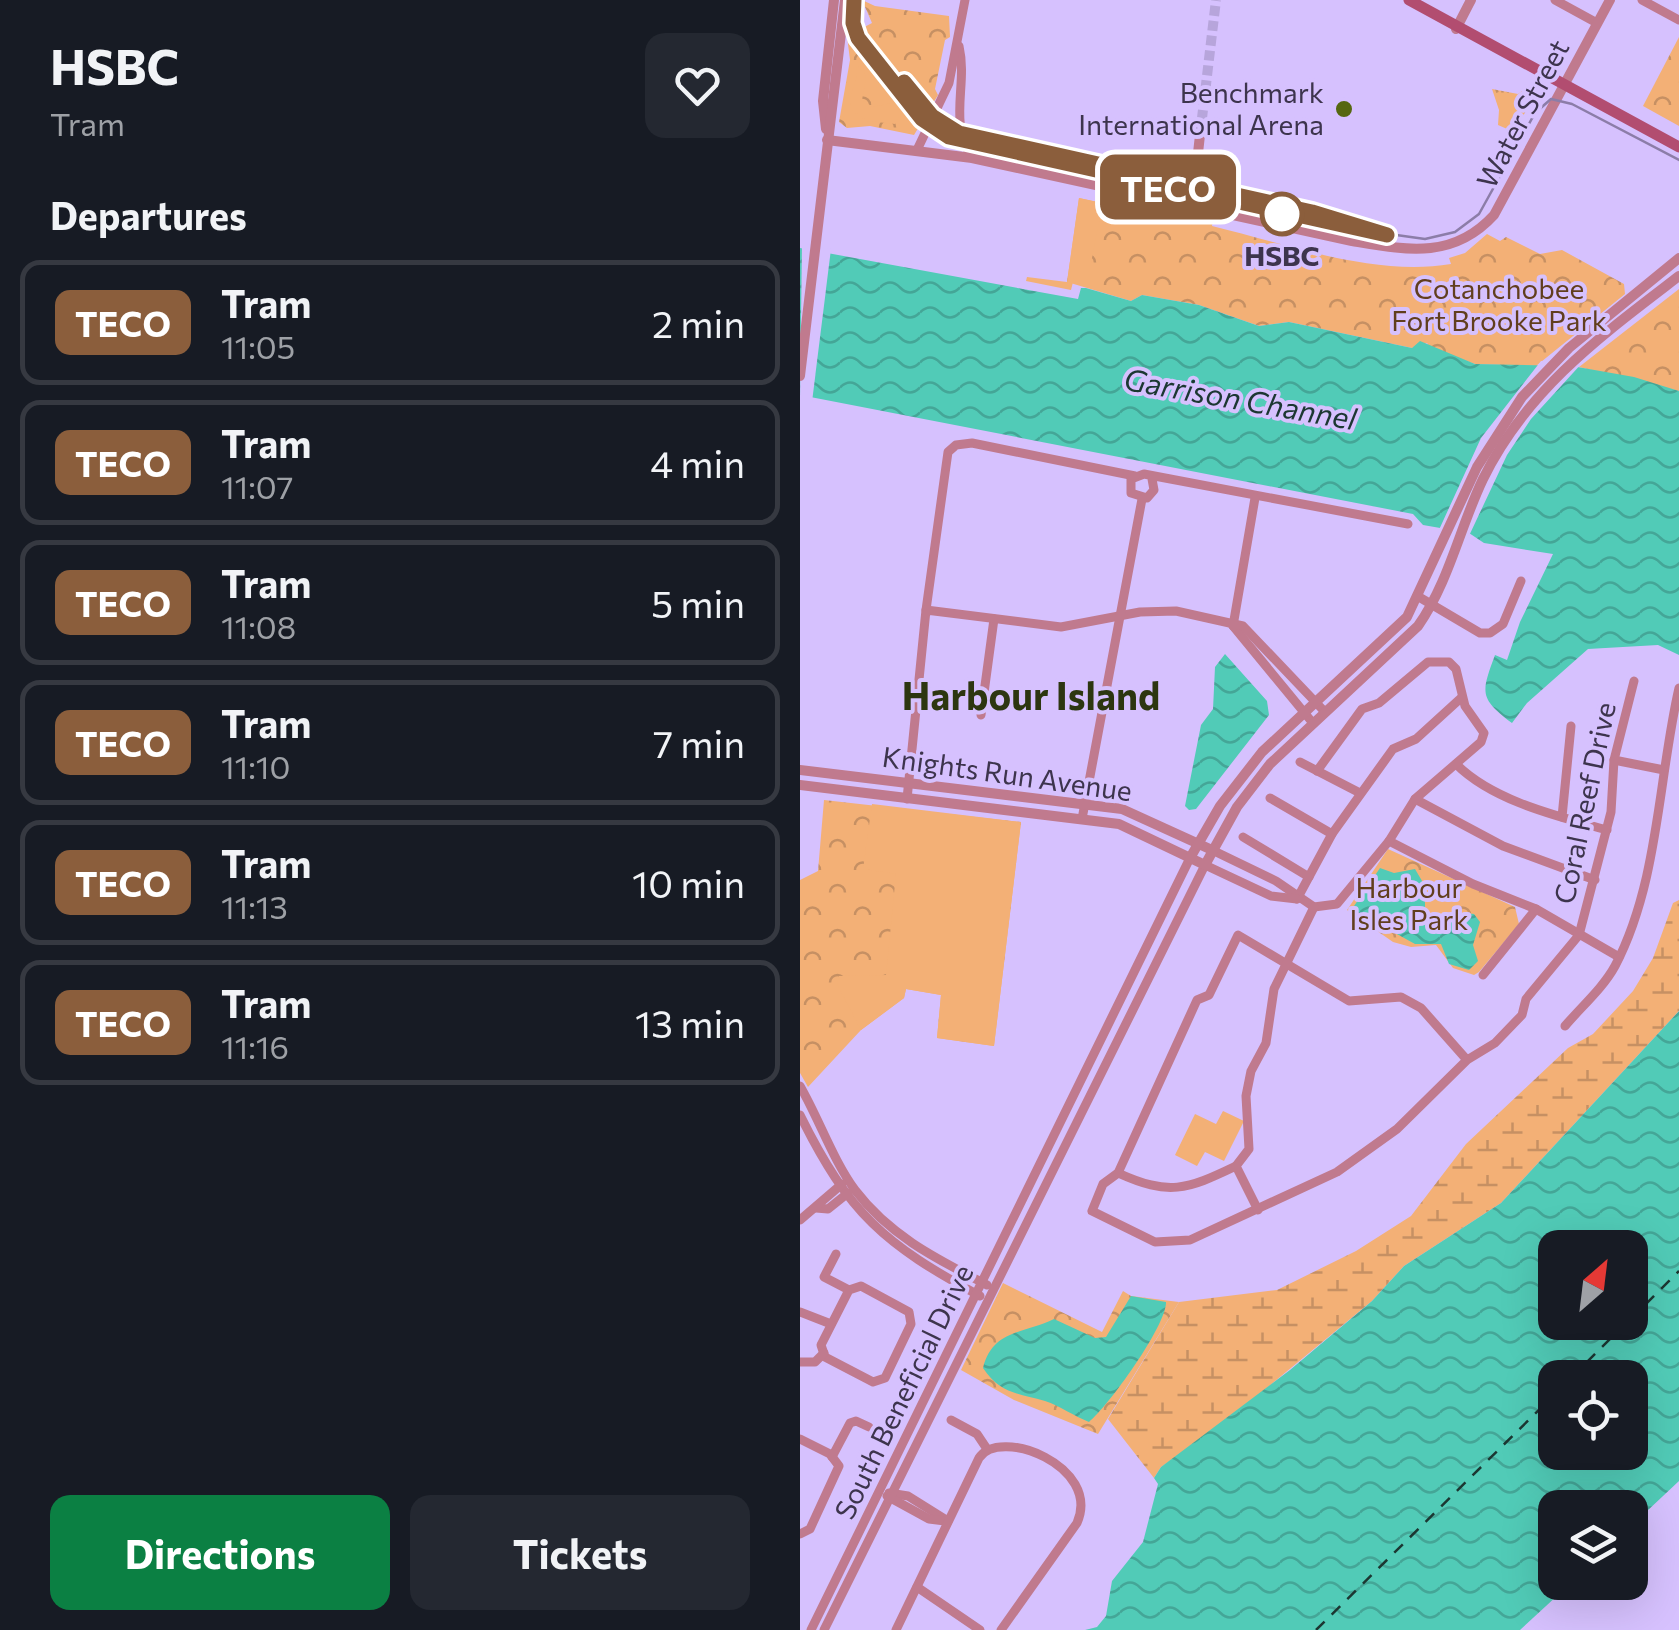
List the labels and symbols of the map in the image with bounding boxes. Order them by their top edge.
street label: Water Street [1469,33,1575,194]
place label: Benchmark International Arena [1078,75,1324,141]
marker: Benchmark International Arena [1333,98,1355,120]
line badge: TECO [1098,154,1238,220]
marker: HSBC [1261,193,1303,235]
place label: HSBC [1244,238,1320,272]
park label: Cotanchobee Fort Brooke Park [1391,271,1607,337]
water label: Garrison Channel [1121,359,1361,436]
district label: Harbour Island [902,671,1160,718]
street label: Coral Reef Drive [1546,699,1622,907]
street label: Knights Run Avenue [880,739,1134,807]
park label: Harbour Isles Park [1349,870,1469,936]
north arrow [1538,1230,1648,1340]
street label: South Beneficial Drive [827,1259,980,1524]

